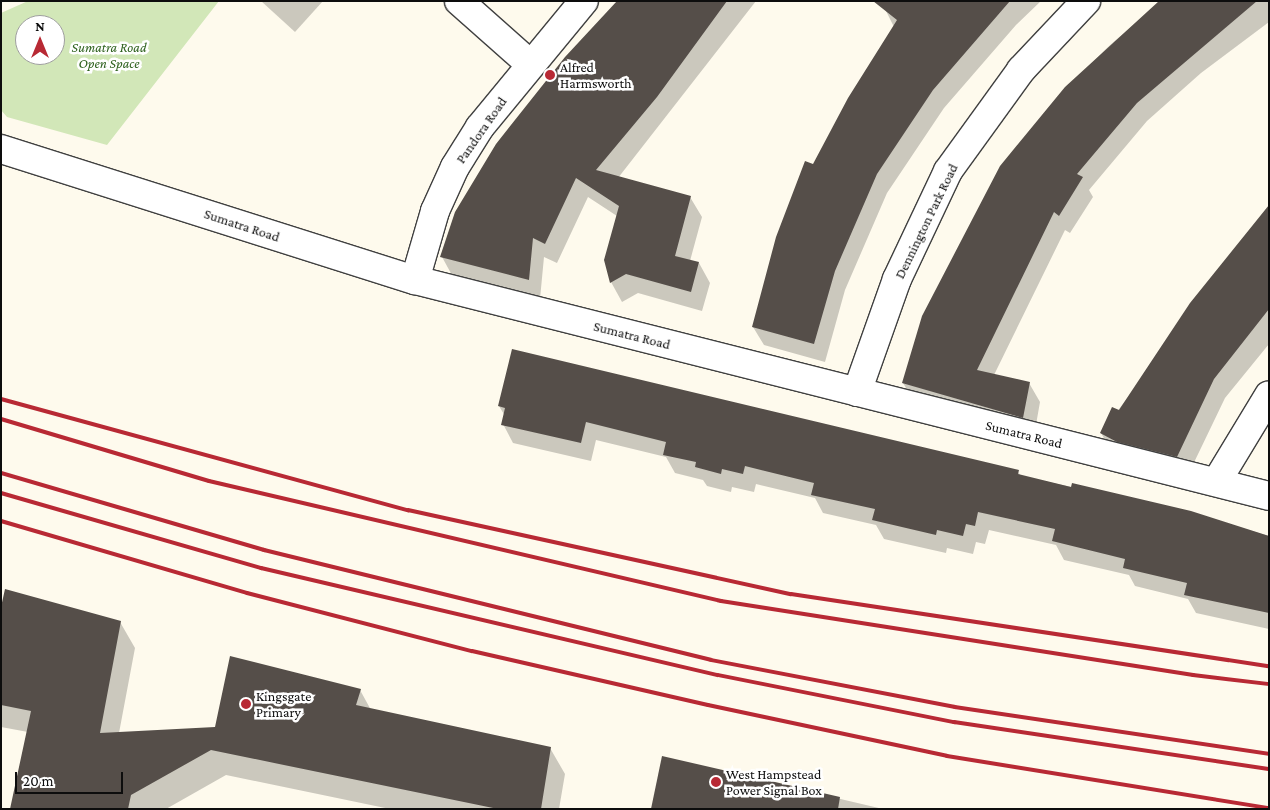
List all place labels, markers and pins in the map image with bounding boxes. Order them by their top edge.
place label: Alfred Harmsworth [560,59,632,92]
marker: Alfred Harmsworth [544,69,556,81]
place label: Kingsgate Primary [256,688,311,720]
marker: Kingsgate Primary [240,698,252,710]
place label: West Hampstead Power Signal Box [726,766,822,799]
marker: West Hampstead Power Signal Box [710,776,722,788]

